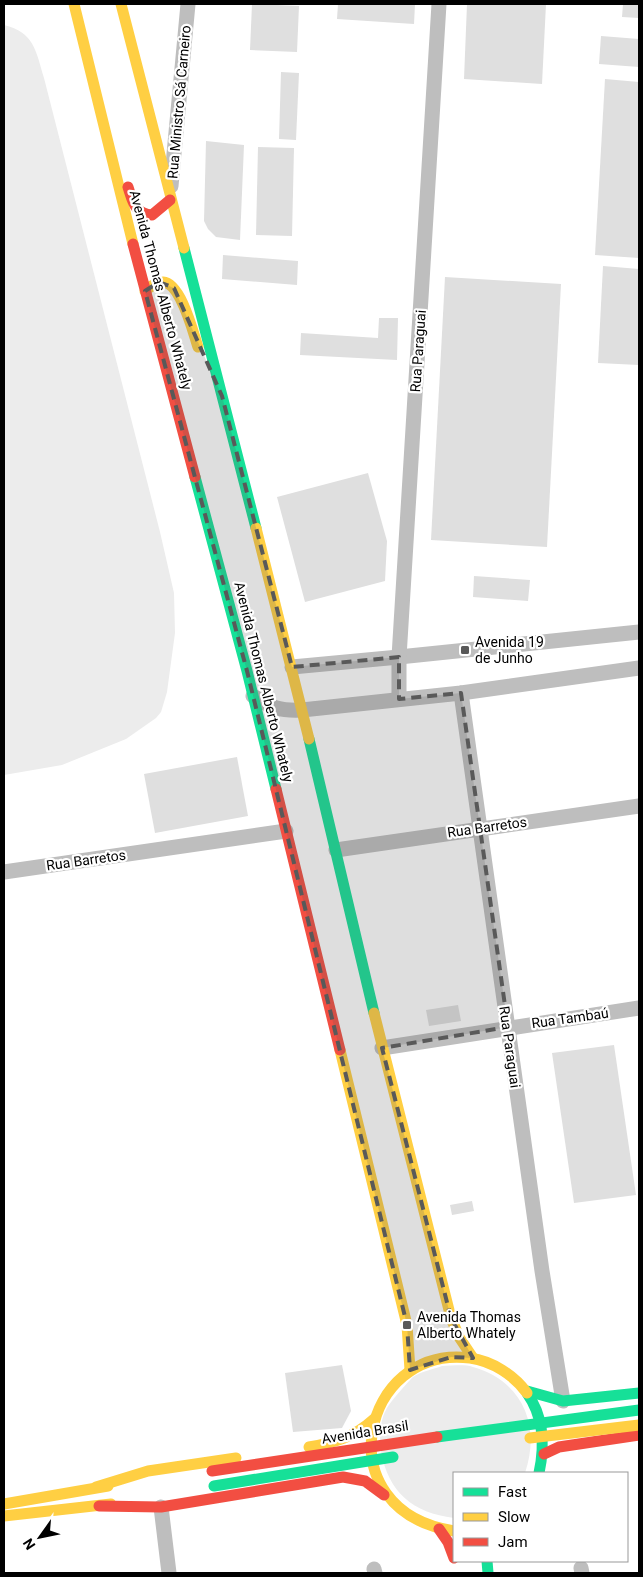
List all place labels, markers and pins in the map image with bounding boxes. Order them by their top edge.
place label: Avenida 19 de Junho [475,634,544,666]
marker: Avenida 19 de Junho [459,644,471,656]
place label: Avenida Thomas Alberto Whately [417,1309,521,1341]
marker: Avenida Thomas Alberto Whately [401,1319,413,1331]

